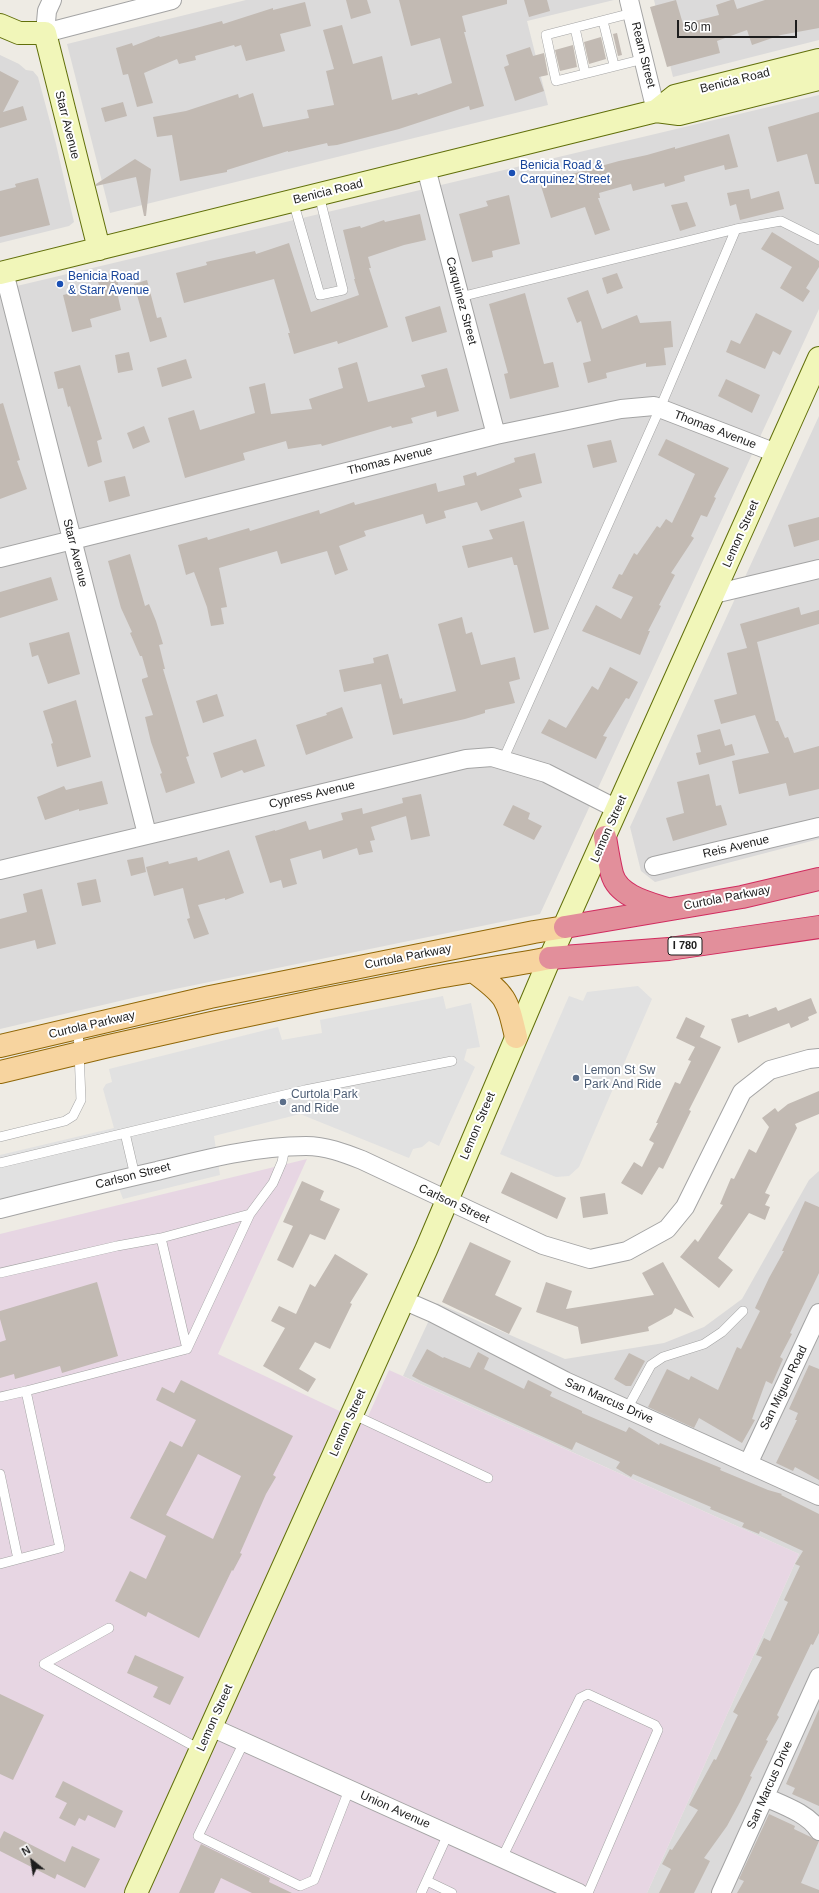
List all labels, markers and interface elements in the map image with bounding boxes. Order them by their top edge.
scale bar [679,12,799,38]
text: 50 m [684,20,711,34]
street label: Ream Street [628,21,658,89]
street label: Benicia Road [699,65,771,97]
street label: Starr Avenue [52,89,82,161]
place label: Benicia Road & Carquinez Street [520,159,610,187]
marker: Benicia Road & Carquinez Street [507,168,517,178]
street label: Benicia Road [292,176,364,208]
street label: Carquinez Street [442,256,480,346]
place label: Benicia Road & Starr Avenue [68,270,149,298]
marker: Benicia Road & Starr Avenue [55,279,65,289]
street label: Thomas Avenue [672,408,758,452]
street label: Thomas Avenue [346,443,434,479]
street label: Lemon Street [720,498,762,570]
street label: Starr Avenue [60,517,90,589]
street label: Cypress Avenue [268,778,356,812]
street label: Lemon Street [588,793,630,865]
street label: Reis Avenue [701,832,771,862]
street label: Curtola Parkway [682,883,772,913]
road number: I 780 [668,937,702,955]
street label: Curtola Parkway [363,942,453,972]
street label: Curtola Parkway [47,1008,137,1042]
place label: Lemon St Sw Park And Ride [584,1064,661,1092]
marker: Lemon St Sw Park And Ride [571,1073,581,1083]
place label: Curtola Park and Ride [291,1088,358,1116]
street label: Lemon Street [457,1090,499,1162]
marker: Curtola Park and Ride [278,1097,288,1107]
street label: Carlson Street [94,1160,172,1192]
street label: Carlson Street [416,1181,492,1227]
street label: San Miguel Road [757,1343,811,1433]
street label: San Marcus Drive [563,1375,655,1427]
street label: Lemon Street [327,1387,369,1459]
street label: Lemon Street [194,1682,236,1754]
street label: San Marcus Drive [744,1739,796,1831]
street label: Union Avenue [358,1788,432,1832]
north arrow [12,1841,52,1881]
text: N [20,1843,32,1858]

